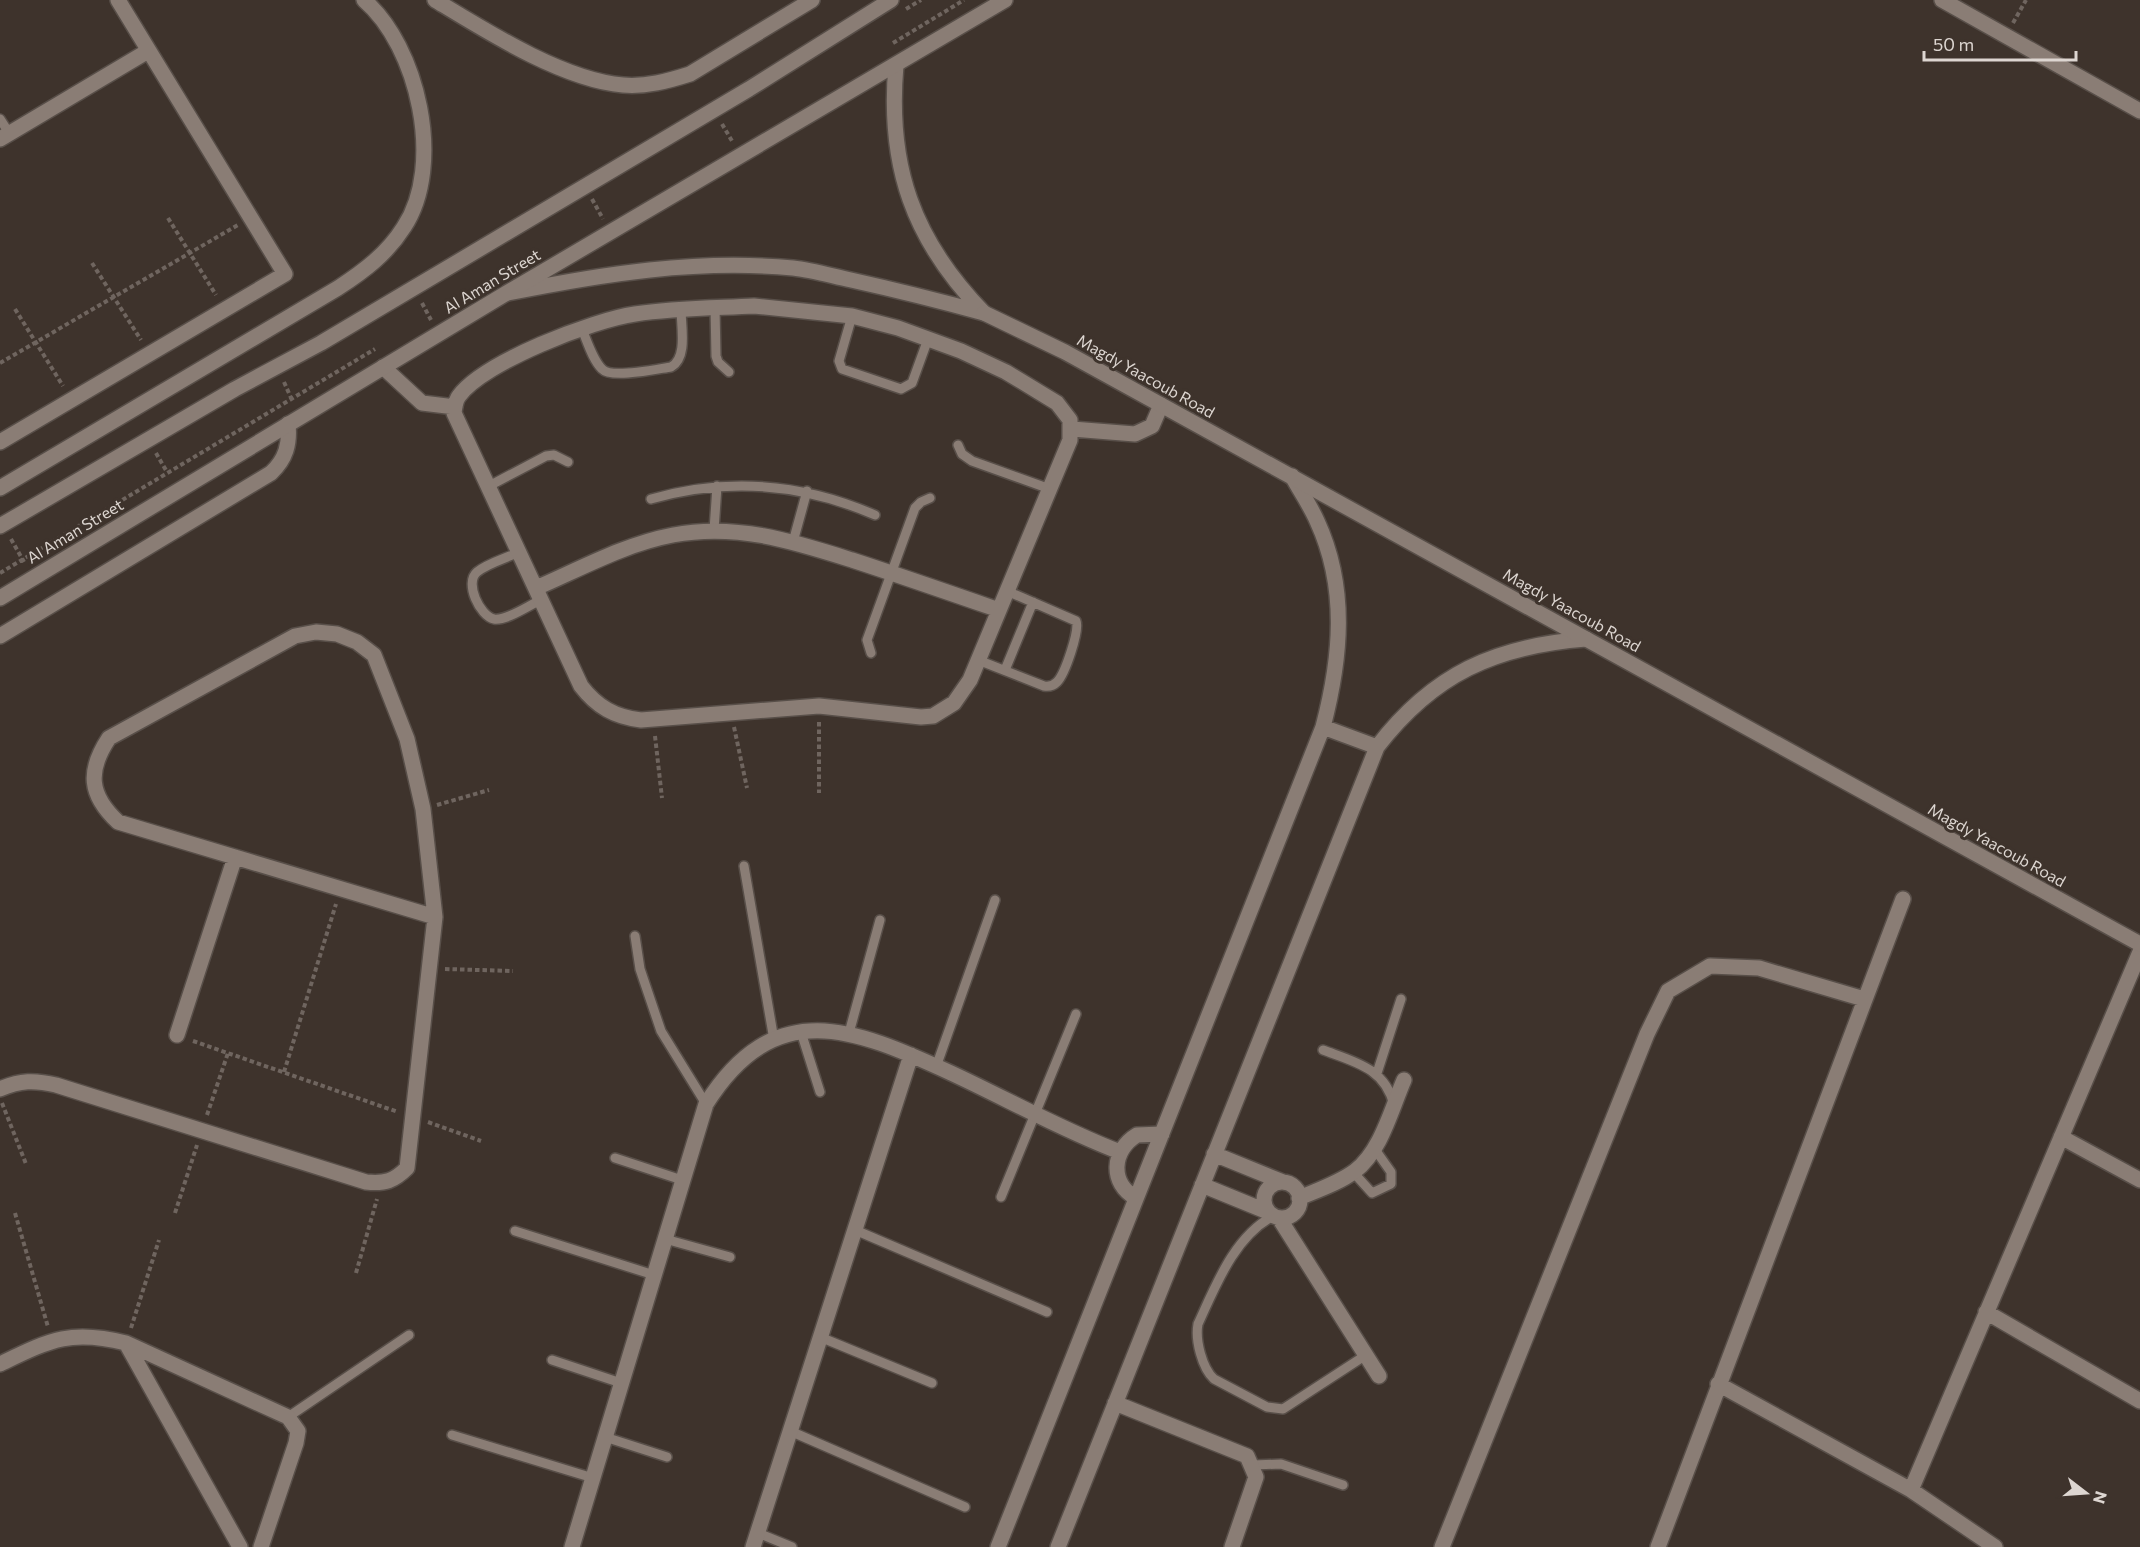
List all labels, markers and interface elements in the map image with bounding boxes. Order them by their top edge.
scale bar [1924,24,2076,62]
text: 50 m [1933,33,1974,55]
street label: Al Aman Street [440,244,544,317]
street label: Magdy Yaacoub Road [1074,330,1218,421]
street label: Al Aman Street [23,494,127,567]
street label: Magdy Yaacoub Road [1500,564,1644,655]
street label: Magdy Yaacoub Road [1925,799,2069,890]
north arrow [2056,1463,2116,1523]
text: N [2090,1489,2112,1506]

